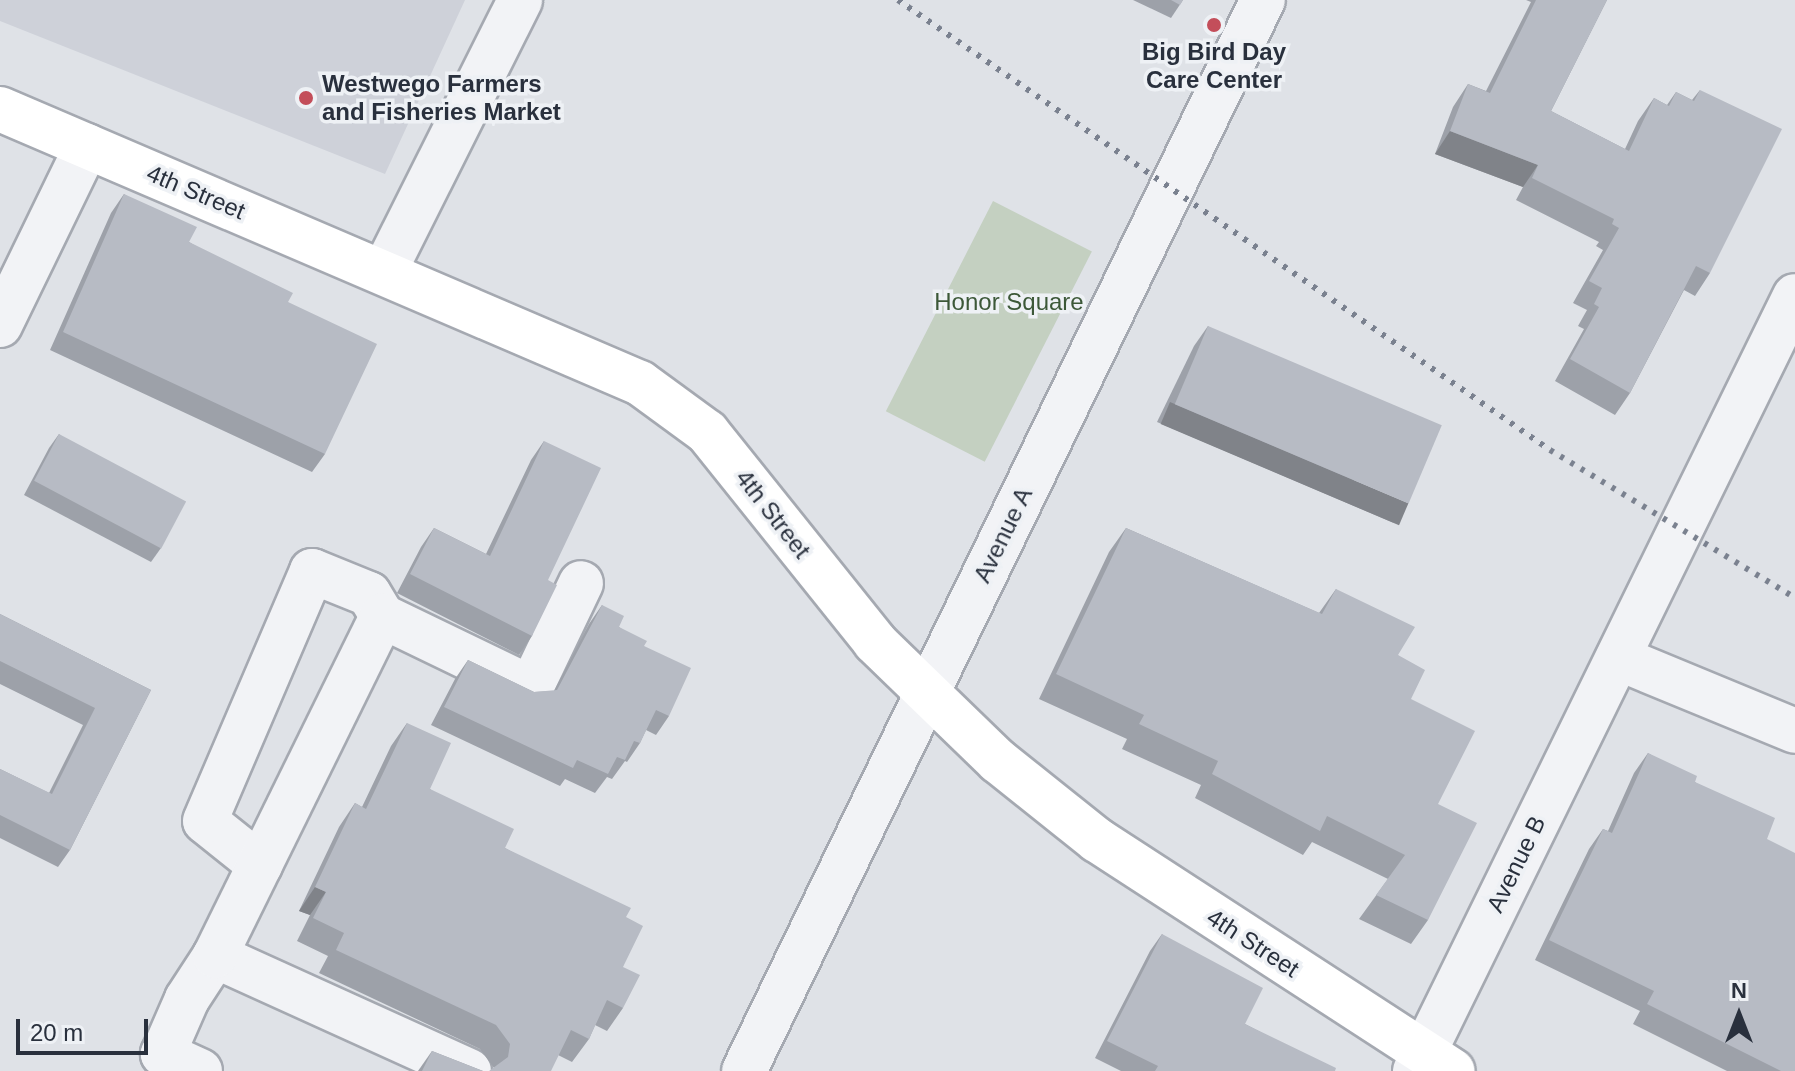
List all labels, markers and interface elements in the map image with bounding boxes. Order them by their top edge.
marker: Big Bird Day Care Center [1205,16,1223,34]
place label: Big Bird Day Care Center [1142,38,1286,94]
place label: Westwego Farmers and Fisheries Market [322,70,561,126]
marker: Westwego Farmers and Fisheries Market [297,89,315,107]
street label: 4th Street [142,158,250,226]
park label: Honor Square [934,288,1084,316]
street label: 4th Street [730,464,816,564]
street label: Avenue A [967,482,1039,588]
street label: Avenue B [1480,811,1552,917]
street label: 4th Street [1202,903,1304,983]
north arrow [1699,975,1779,1055]
text: N [1731,978,1747,1003]
scale bar [20,1003,152,1053]
text: 20 m [30,1019,83,1046]

